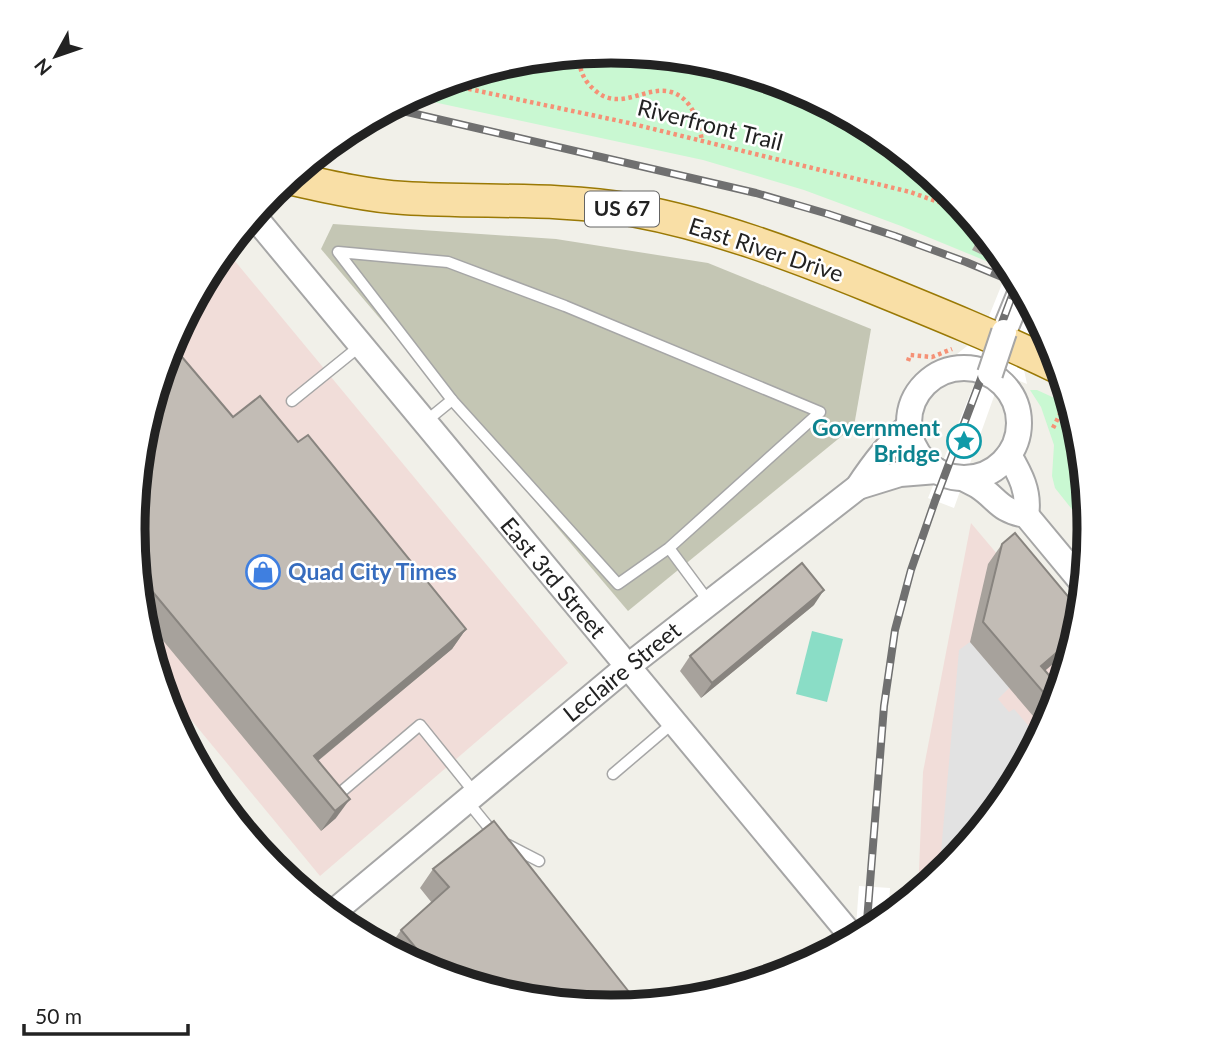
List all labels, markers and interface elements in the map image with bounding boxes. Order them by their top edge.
north arrow [21,21,91,91]
text: N [29,54,56,80]
street label: Riverfront Trail [635,92,786,156]
road number: US 67 [585,192,659,227]
street label: East River Drive [686,211,847,287]
place label: Government Bridge [812,413,940,467]
place icon: Government Bridge [945,422,983,460]
street label: East 3rd Street [495,511,613,644]
shop icon: Quad City Times [244,553,282,591]
place label: Quad City Times [288,557,457,585]
street label: Leclaire Street [557,615,686,727]
scale bar [24,992,189,1036]
text: 50 m [35,1003,82,1028]

